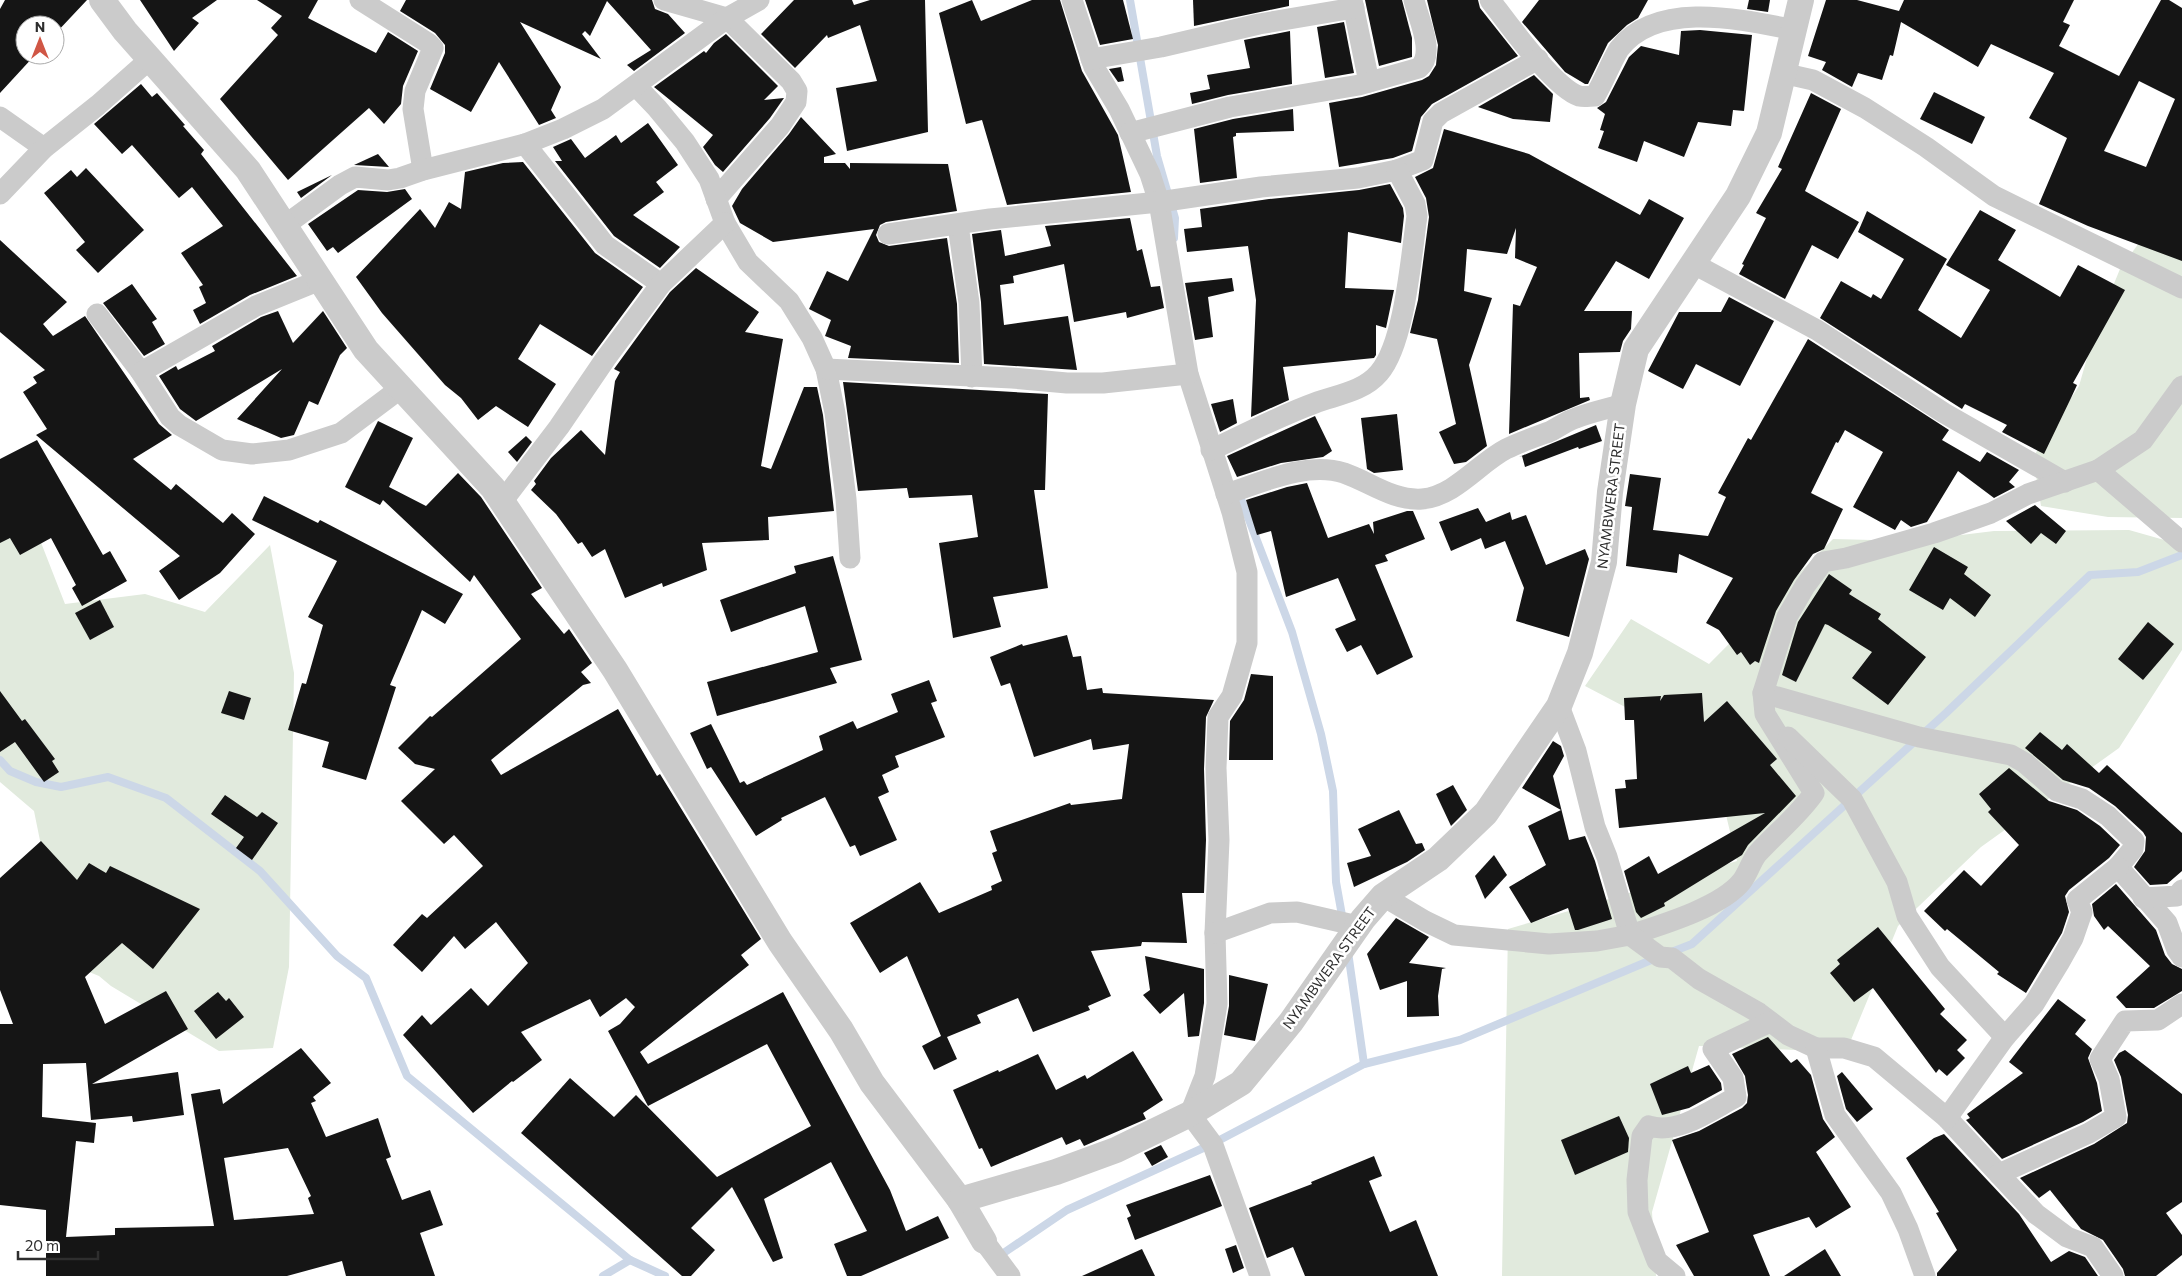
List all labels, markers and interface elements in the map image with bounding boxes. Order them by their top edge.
north arrow [15,15,65,65]
text: N [35,18,45,35]
street label: NYAMBWERA STREET [1593,422,1628,570]
street label: NYAMBWERA STREET [1279,903,1379,1032]
scale bar [18,1228,98,1260]
text: 20 m [25,1236,59,1254]

